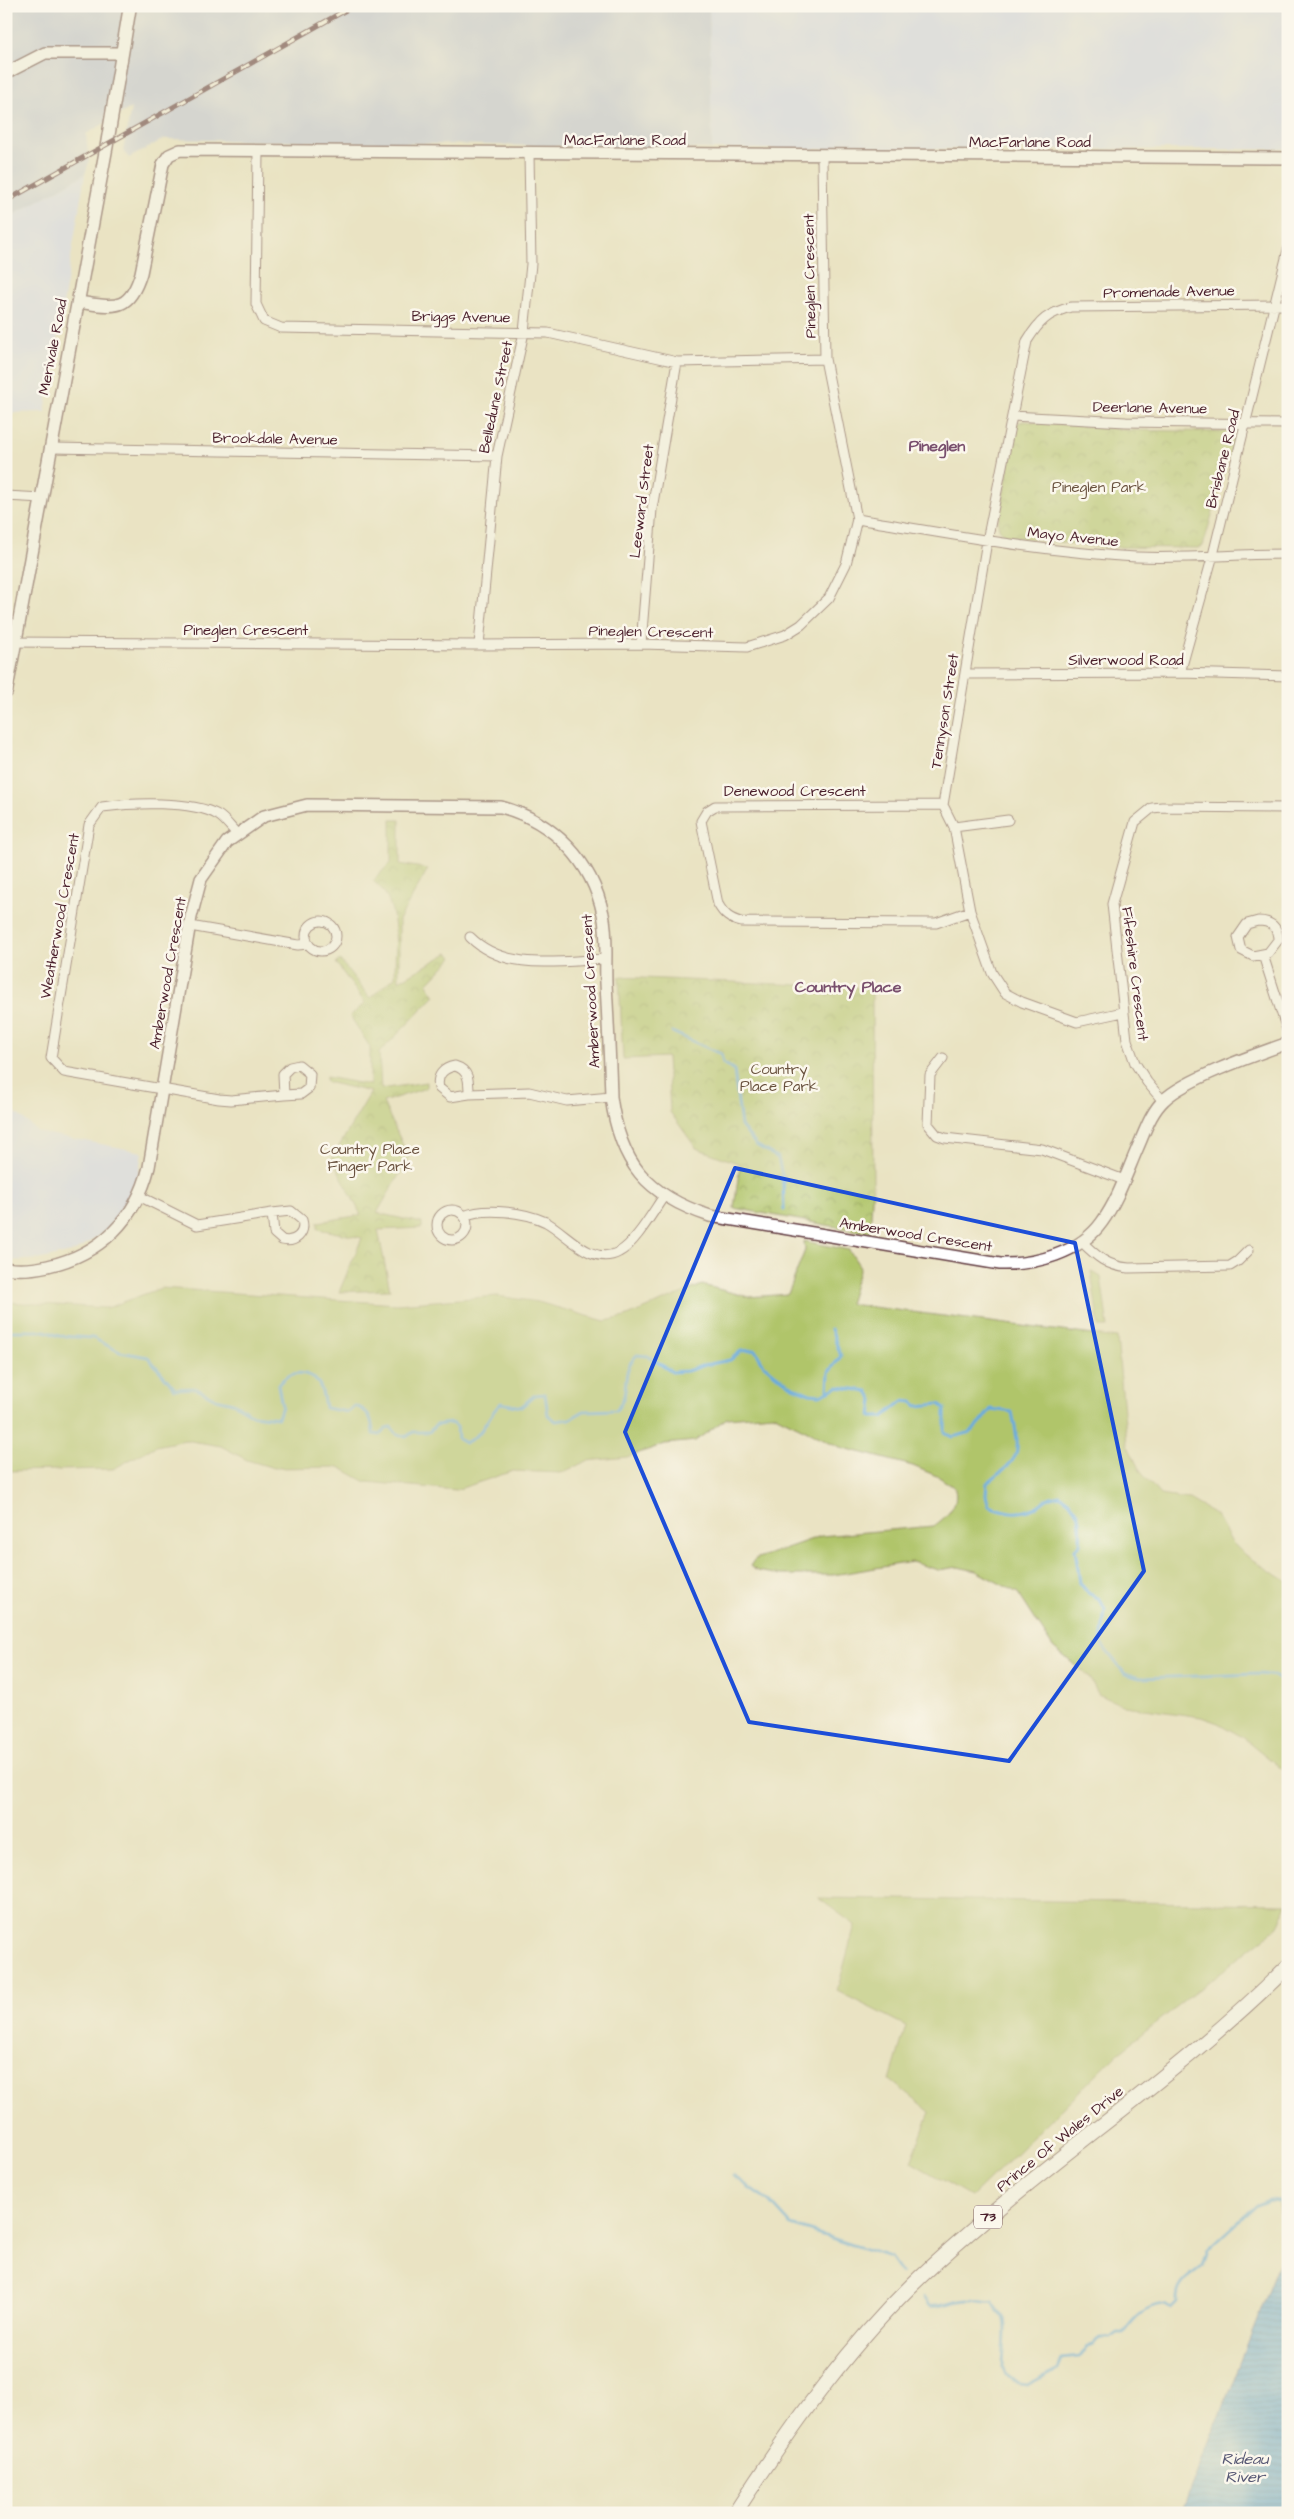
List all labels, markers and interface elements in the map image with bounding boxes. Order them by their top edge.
street label: MacFarlane Road [564,130,686,151]
street label: MacFarlane Road [969,132,1091,153]
street label: Pineglen Crescent [798,213,823,339]
street label: Promenade Avenue [1103,280,1235,304]
street label: Merivale Road [33,297,73,397]
street label: Briggs Avenue [411,306,511,329]
street label: Belledune Street [474,339,518,455]
street label: Deerlane Avenue [1093,397,1207,419]
street label: Brisbane Road [1201,407,1245,510]
street label: Brookdale Avenue [212,427,338,451]
district label: Pineglen [909,435,965,459]
street label: Leeward Street [625,443,659,559]
park label: Pineglen Park [1052,477,1146,499]
street label: Mayo Avenue [1026,522,1120,553]
street label: Pineglen Crescent [184,620,308,642]
street label: Pineglen Crescent [588,620,714,645]
street label: Silverwood Road [1068,650,1184,671]
street label: Tennyson Street [926,652,965,770]
street label: Denewood Crescent [724,781,866,802]
street label: Weatherwood Crescent [35,831,85,1001]
street label: Amberwood Crescent [144,895,192,1051]
street label: Fifeshire Crescent [1116,906,1154,1042]
street label: Amberwood Crescent [576,913,606,1069]
district label: Country Place [795,976,902,999]
park label: Country Place Park [740,1059,818,1097]
park label: Country Place Finger Park [320,1139,420,1178]
street label: Amberwood Crescent [838,1213,994,1257]
street label: Prince Of Wales Drive [992,2081,1128,2197]
road number: 73 [974,2206,1002,2228]
water label: Rideau River [1222,2448,1269,2488]

